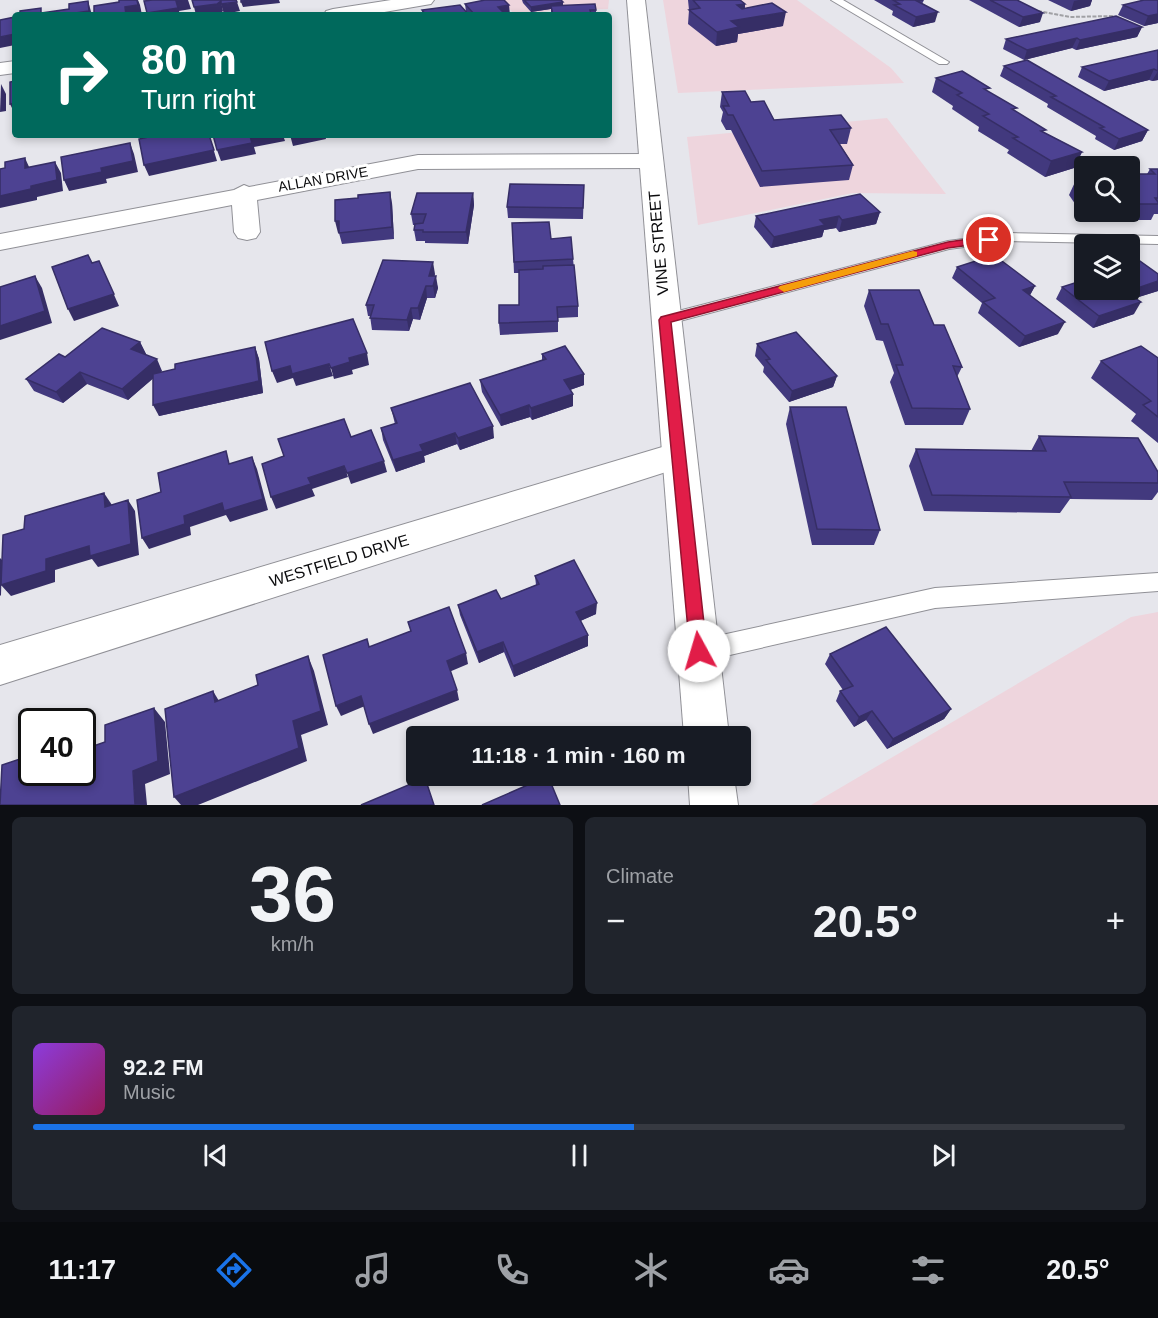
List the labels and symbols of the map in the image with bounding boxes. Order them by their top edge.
street label: ALLAN DRIVE [277,163,369,195]
street label: VINE STREET [645,190,672,296]
pin [963,214,1014,265]
street label: WESTFIELD DRIVE [267,531,411,590]
position arrow [667,619,731,683]
speed limit sign: 40 [18,708,96,786]

